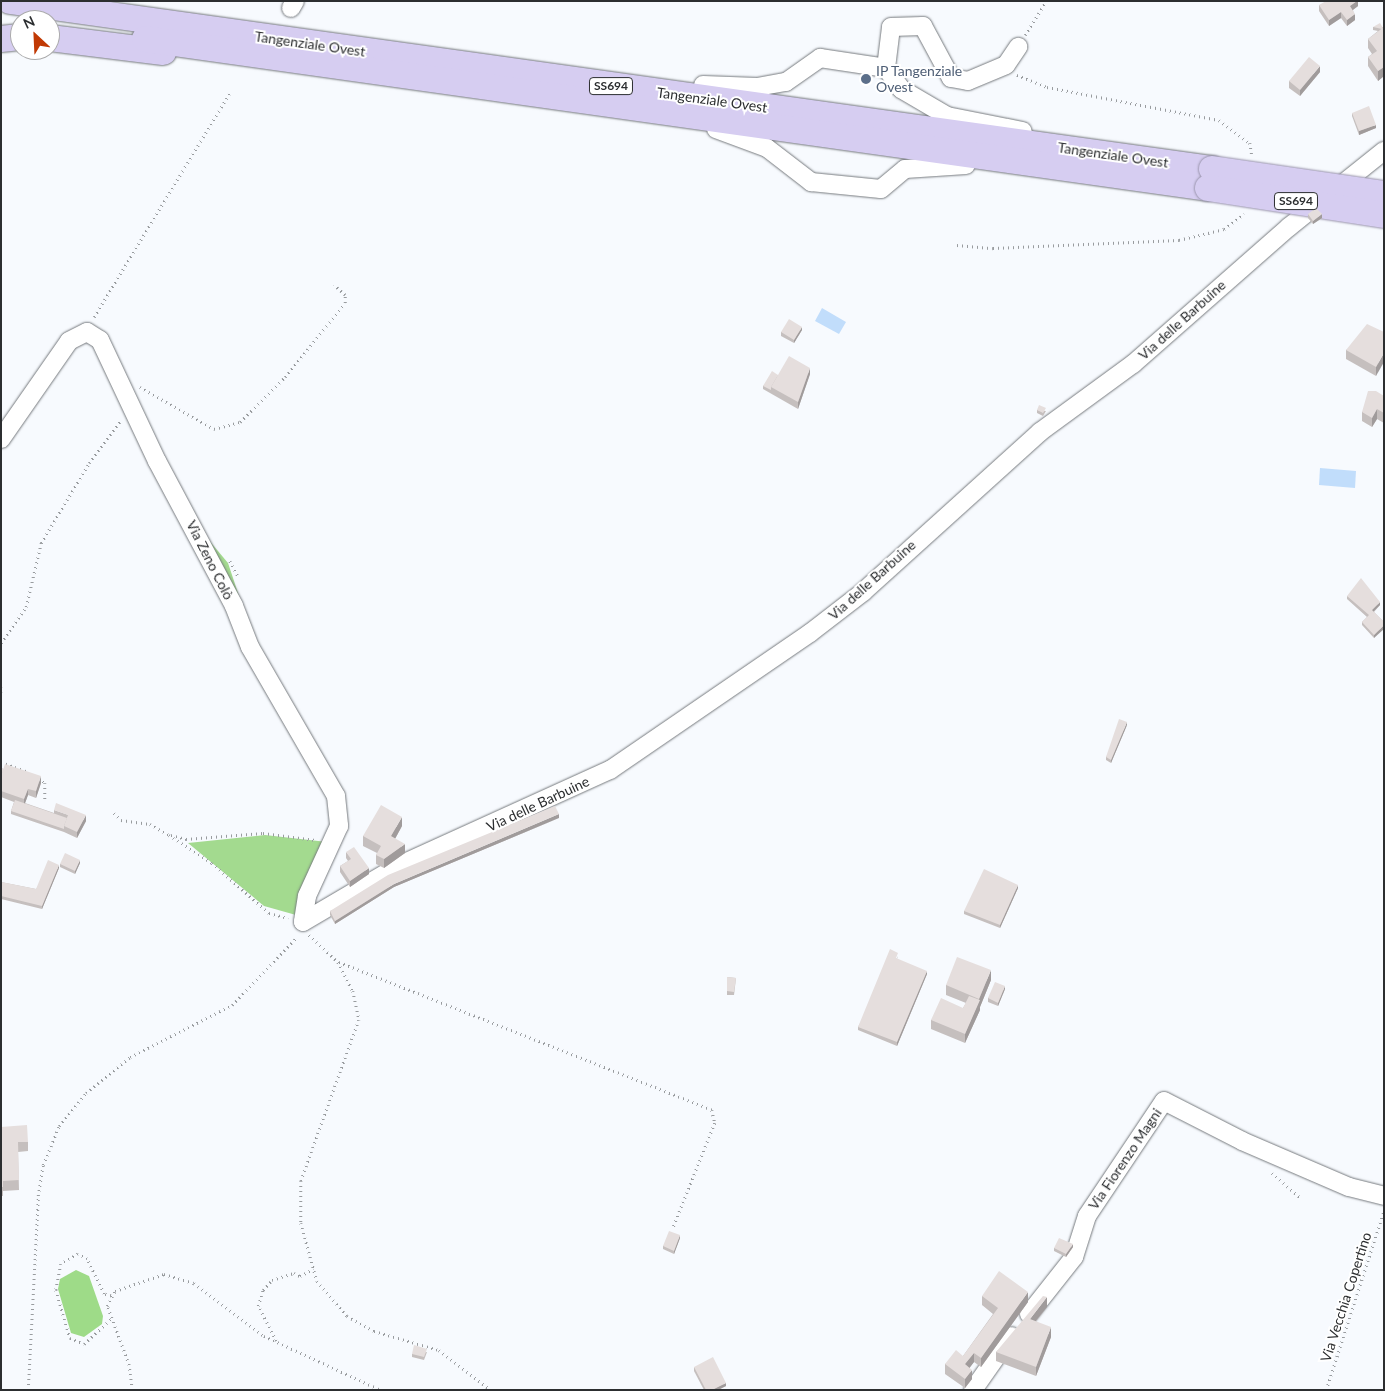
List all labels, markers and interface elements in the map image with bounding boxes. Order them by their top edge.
north arrow [10,10,60,60]
text: N [20,12,37,32]
street label: Tangenziale Ovest [254,28,366,60]
place label: IP Tangenziale Ovest [876,63,963,95]
marker: IP Tangenziale Ovest [860,73,872,85]
road number: SS694 [588,76,634,95]
street label: Tangenziale Ovest [656,84,768,116]
street label: Tangenziale Ovest [1057,139,1169,171]
road number: SS694 [1274,192,1318,210]
street label: Via delle Barbuine [1135,276,1229,364]
street label: Via Zeno Colò [183,518,237,602]
street label: Via delle Barbuine [825,536,919,624]
street label: Via delle Barbuine [484,773,592,835]
street label: Via Fiorenzo Magni [1085,1105,1165,1213]
street label: Via Vecchia Copertino [1317,1230,1375,1364]

